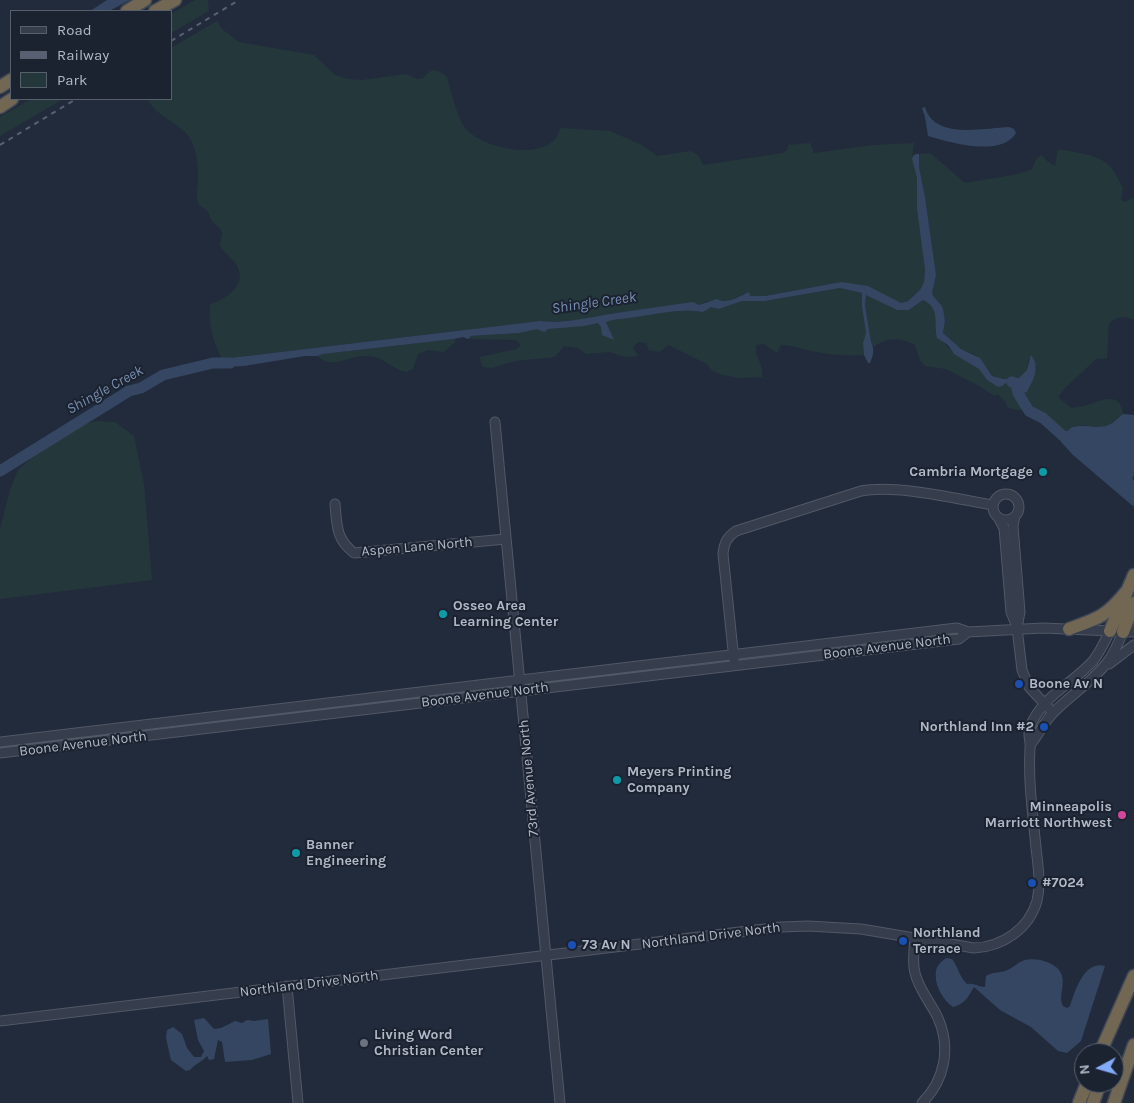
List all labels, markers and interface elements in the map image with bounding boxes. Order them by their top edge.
legend [10,10,172,100]
text: Road [57,21,92,39]
text: Railway [57,46,109,64]
text: Park [57,71,87,89]
water label: Shingle Creek [551,288,637,318]
water label: Shingle Creek [63,362,147,418]
place label: Cambria Mortgage [909,464,1033,480]
marker: Cambria Mortgage [1037,466,1049,478]
street label: Aspen Lane North [361,534,473,560]
place label: Osseo Area Learning Center [453,598,558,630]
marker: Osseo Area Learning Center [437,608,449,620]
street label: Boone Avenue North [822,631,952,663]
place label: Boone Av N [1029,676,1103,692]
marker: Boone Av N [1013,678,1025,690]
street label: Boone Avenue North [420,679,550,711]
street label: 73rd Avenue North [516,719,542,837]
place label: Northland Inn #2 [920,719,1034,735]
marker: Northland Inn #2 [1038,721,1050,733]
street label: Boone Avenue North [18,728,148,760]
place label: Meyers Printing Company [627,764,731,796]
marker: Meyers Printing Company [611,774,623,786]
place label: Minneapolis Marriott Northwest [985,799,1112,832]
marker: Minneapolis Marriott Northwest [1116,809,1128,821]
place label: Banner Engineering [306,837,386,870]
marker: Banner Engineering [290,847,302,859]
place label: #7024 [1042,875,1084,891]
marker: #7024 [1026,877,1038,889]
street label: Northland Drive North [641,919,781,953]
place label: Northland Terrace [913,925,980,958]
marker: Northland Terrace [897,935,909,947]
place label: 73 Av N [582,937,631,953]
marker: 73 Av N [566,939,578,951]
street label: Northland Drive North [239,967,379,1001]
place label: Living Word Christian Center [374,1027,483,1060]
marker: Living Word Christian Center [358,1037,370,1049]
north arrow [1074,1043,1124,1093]
text: N [1076,1064,1094,1075]

